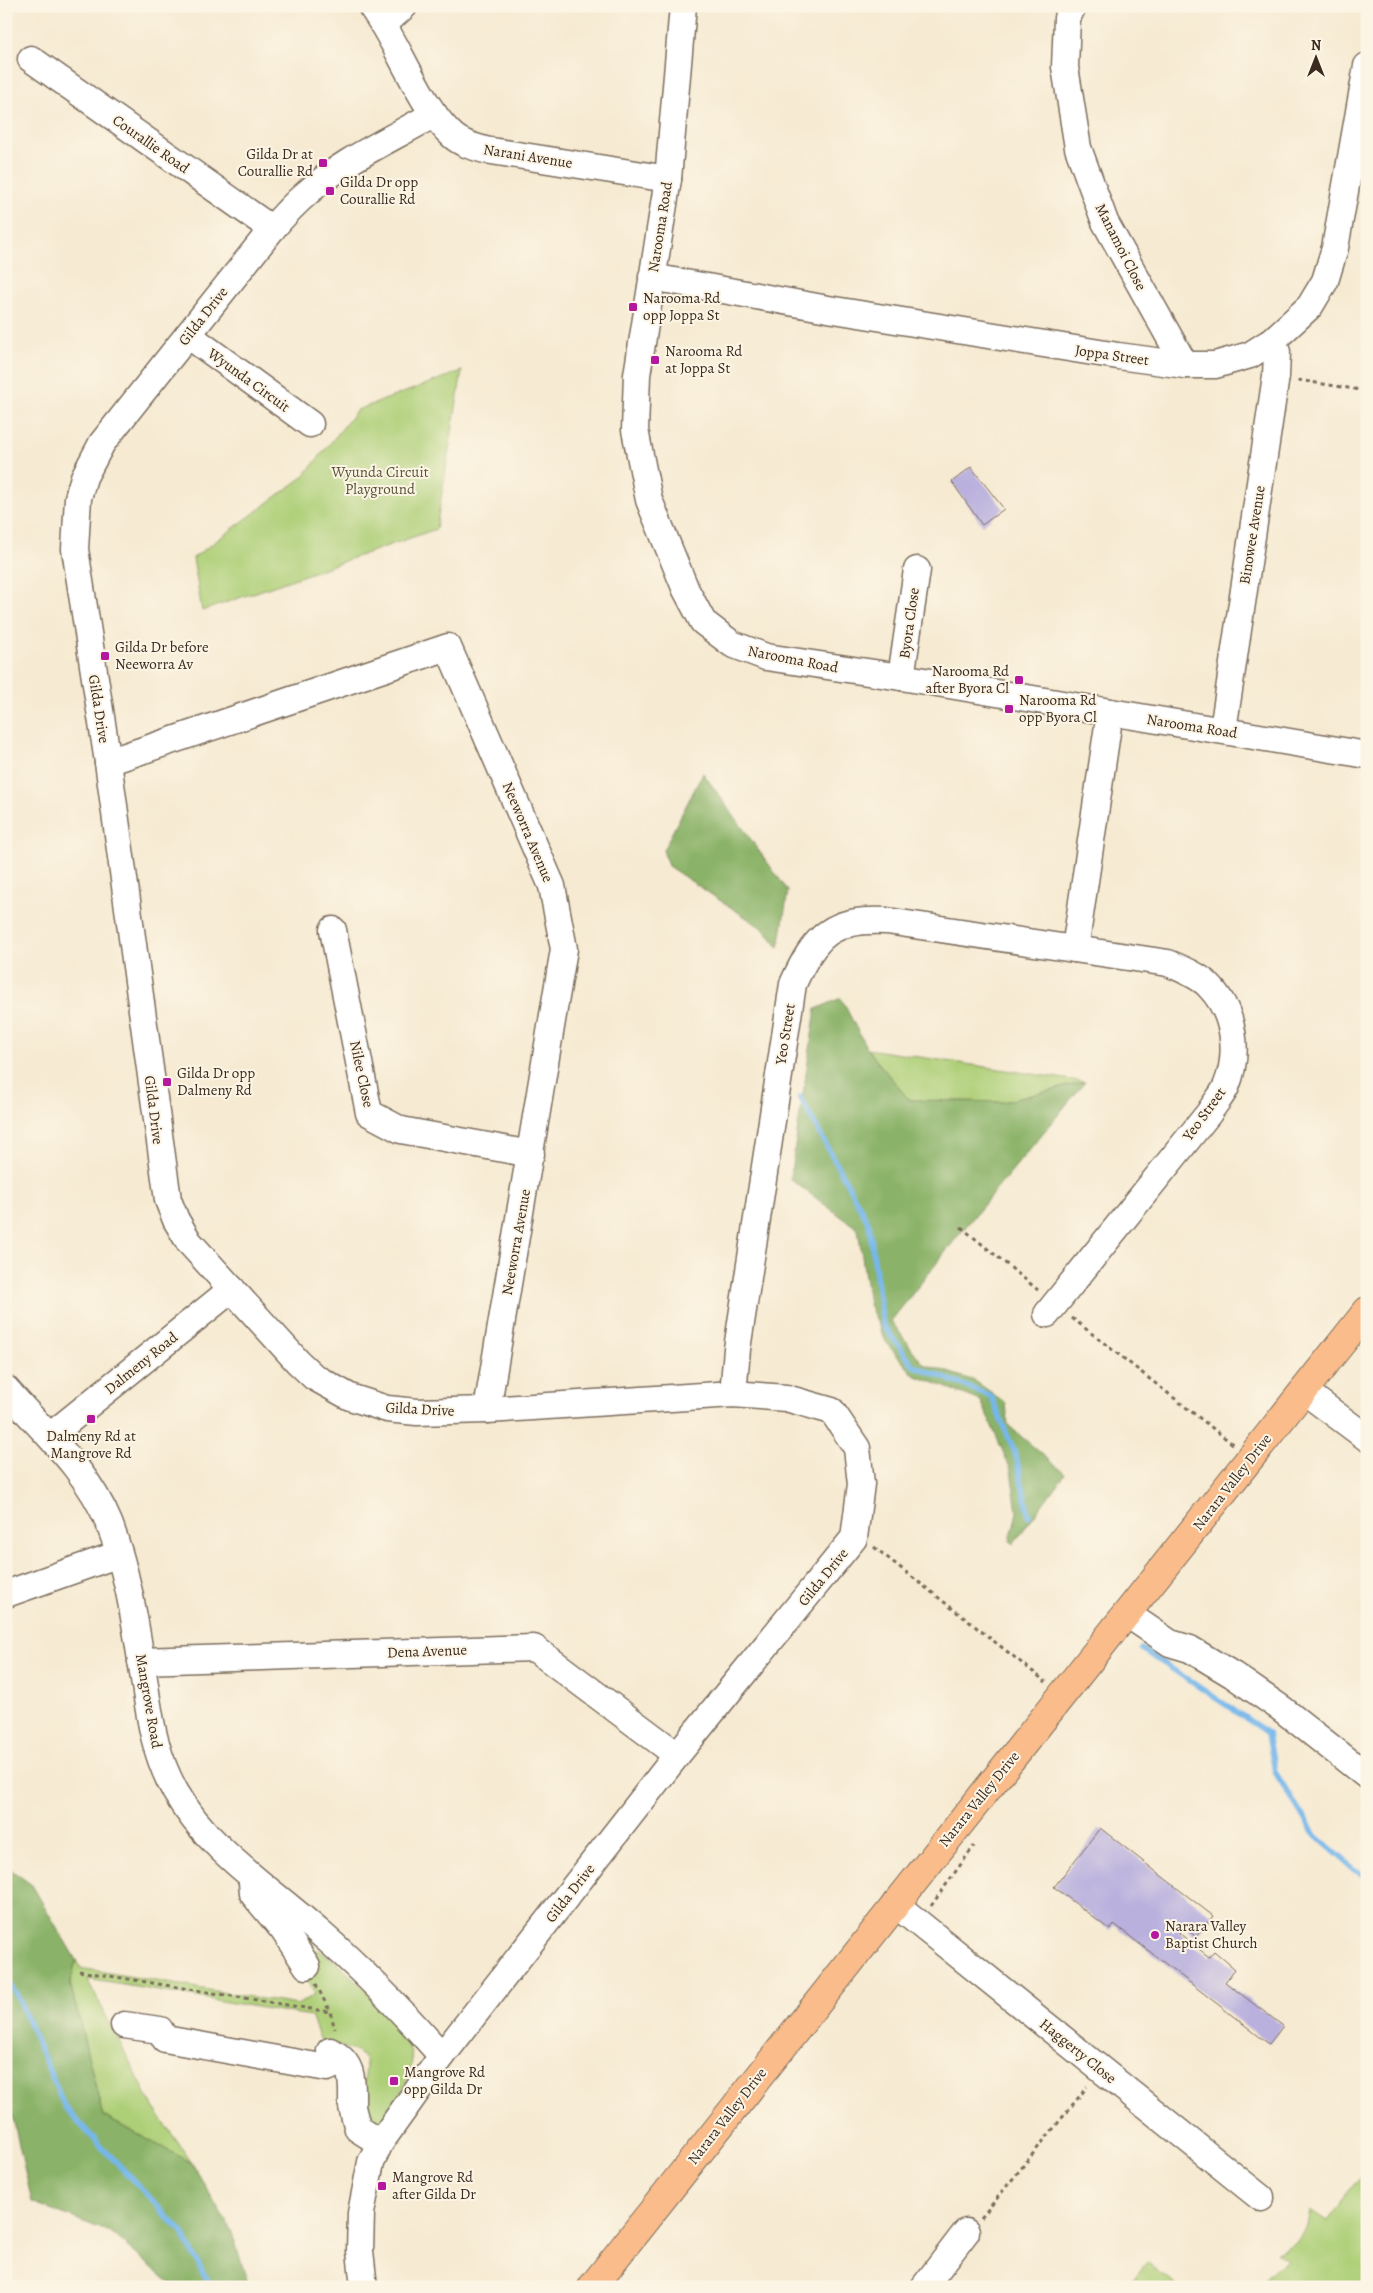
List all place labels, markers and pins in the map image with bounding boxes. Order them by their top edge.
place label: Gilda Dr at Courallie Rd [238,144,314,181]
marker: Gilda Dr at Courallie Rd [317,157,329,169]
place label: Gilda Dr opp Courallie Rd [340,172,418,209]
marker: Gilda Dr opp Courallie Rd [324,185,336,197]
place label: Narooma Rd opp Joppa St [643,288,721,325]
marker: Narooma Rd opp Joppa St [627,301,639,313]
place label: Narooma Rd at Joppa St [665,341,743,378]
marker: Narooma Rd at Joppa St [649,354,661,366]
place label: Gilda Dr before Neeworra Av [115,637,209,674]
marker: Gilda Dr before Neeworra Av [99,650,111,662]
place label: Narooma Rd after Byora Cl [925,661,1010,698]
marker: Narooma Rd after Byora Cl [1013,674,1025,686]
place label: Narooma Rd opp Byora Cl [1019,690,1097,727]
marker: Narooma Rd opp Byora Cl [1003,703,1015,715]
place label: Gilda Dr opp Dalmeny Rd [177,1063,255,1100]
marker: Gilda Dr opp Dalmeny Rd [161,1076,173,1088]
marker: Dalmeny Rd at Mangrove Rd [85,1413,97,1425]
place label: Dalmeny Rd at Mangrove Rd [46,1426,136,1463]
place label: Narara Valley Baptist Church [1165,1916,1257,1953]
marker: Narara Valley Baptist Church [1149,1929,1161,1941]
place label: Mangrove Rd opp Gilda Dr [404,2062,486,2099]
marker: Mangrove Rd opp Gilda Dr [388,2075,400,2087]
place label: Mangrove Rd after Gilda Dr [392,2167,476,2204]
marker: Mangrove Rd after Gilda Dr [376,2180,388,2192]

